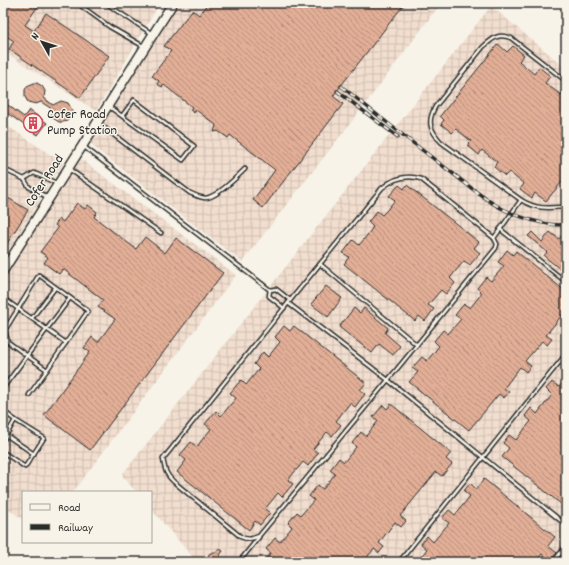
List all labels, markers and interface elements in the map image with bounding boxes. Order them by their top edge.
north arrow [22,22,62,62]
text: N [28,29,44,44]
place label: Cofer Road Pump Station [47,105,117,141]
building icon: Cofer Road Pump Station [22,112,44,134]
street label: Cofer Road [21,151,69,211]
legend [22,491,152,543]
text: Road [58,500,80,517]
text: Railway [58,520,94,537]

